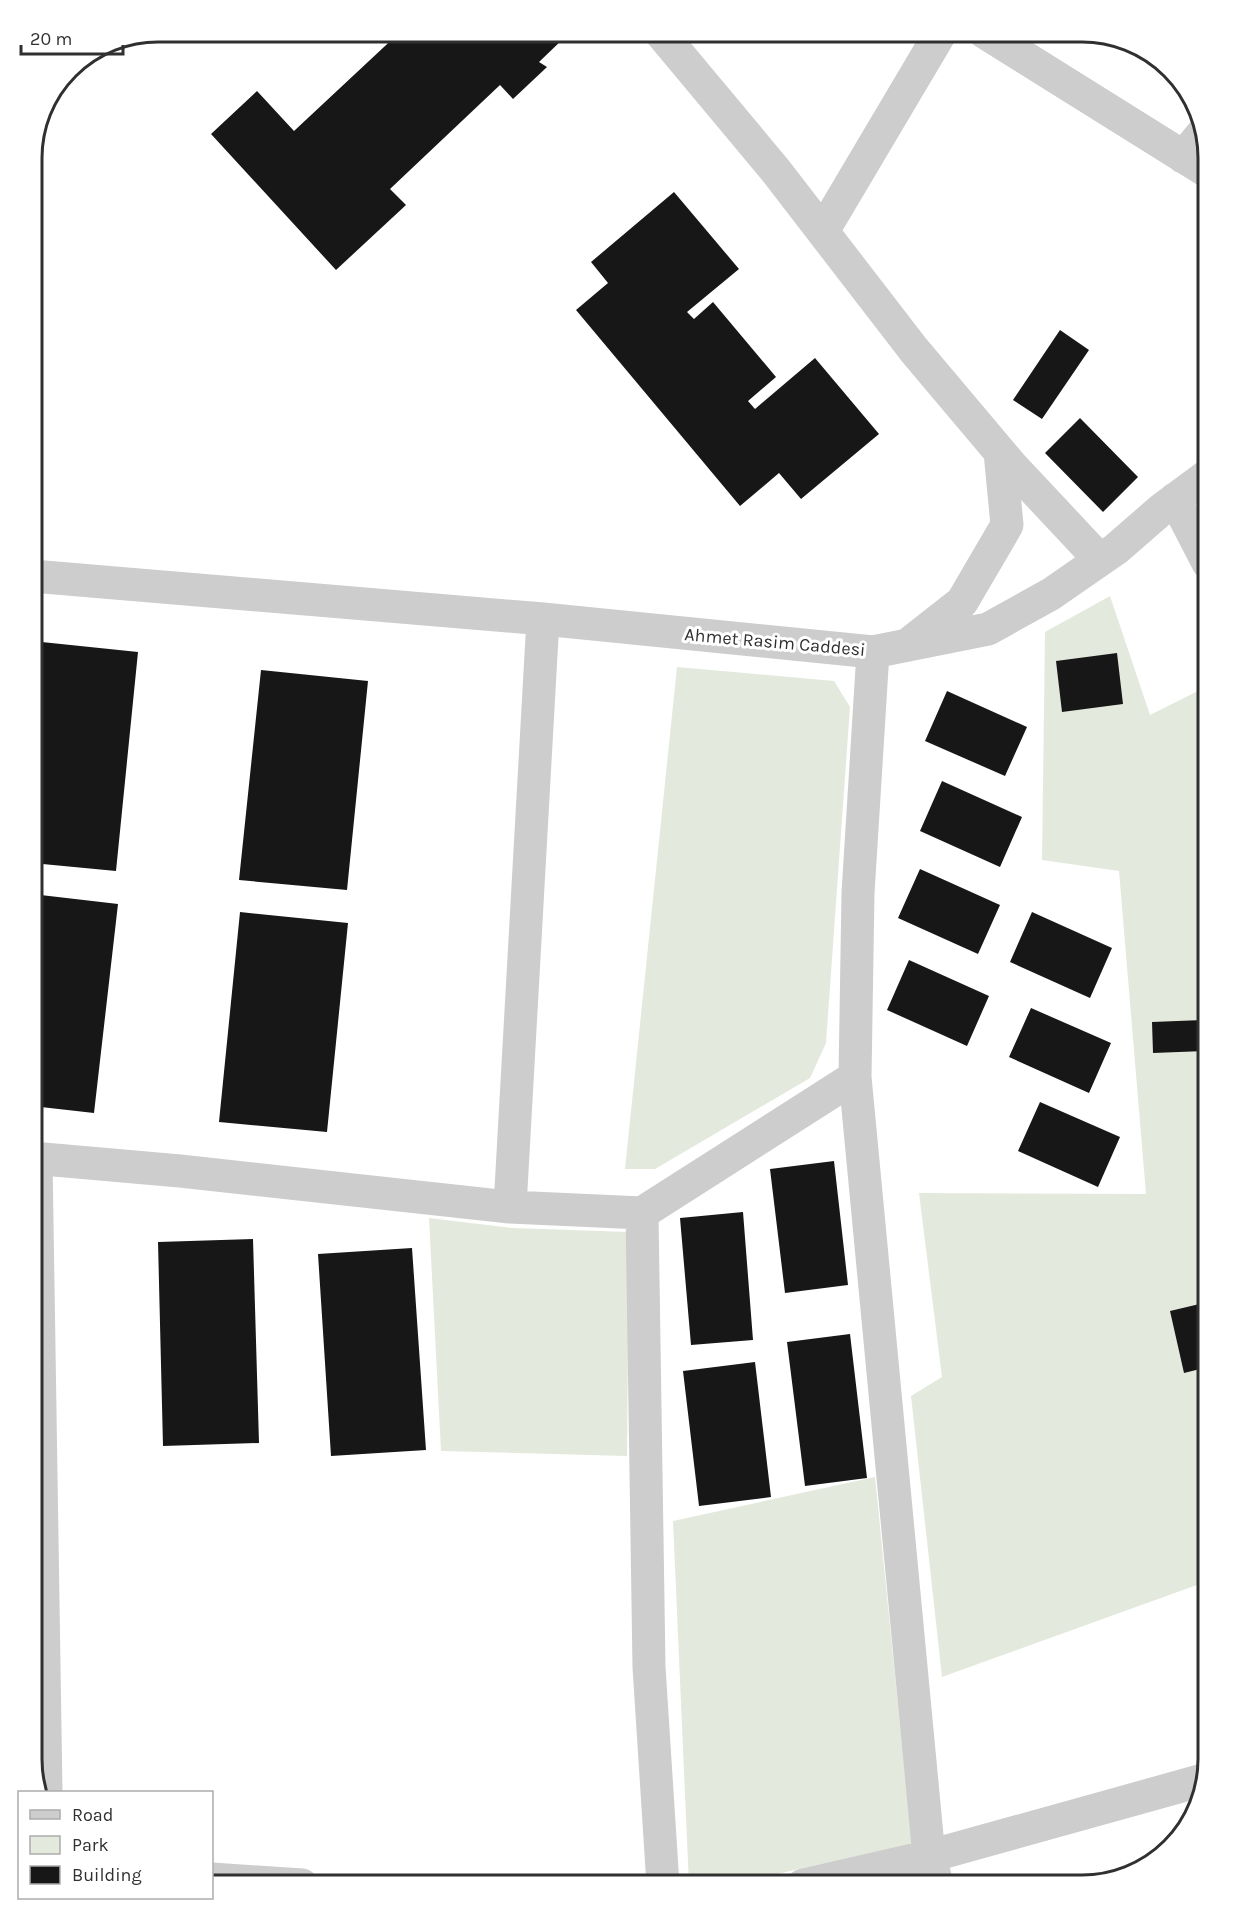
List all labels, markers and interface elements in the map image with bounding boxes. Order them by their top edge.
scale bar [21,18,123,56]
text: 20 m [30,28,72,50]
street label: Ahmet Rasim Caddesi [684,623,866,661]
legend [18,1791,213,1899]
text: Road [72,1804,113,1826]
text: Park [72,1834,109,1856]
text: Building [72,1864,142,1886]

